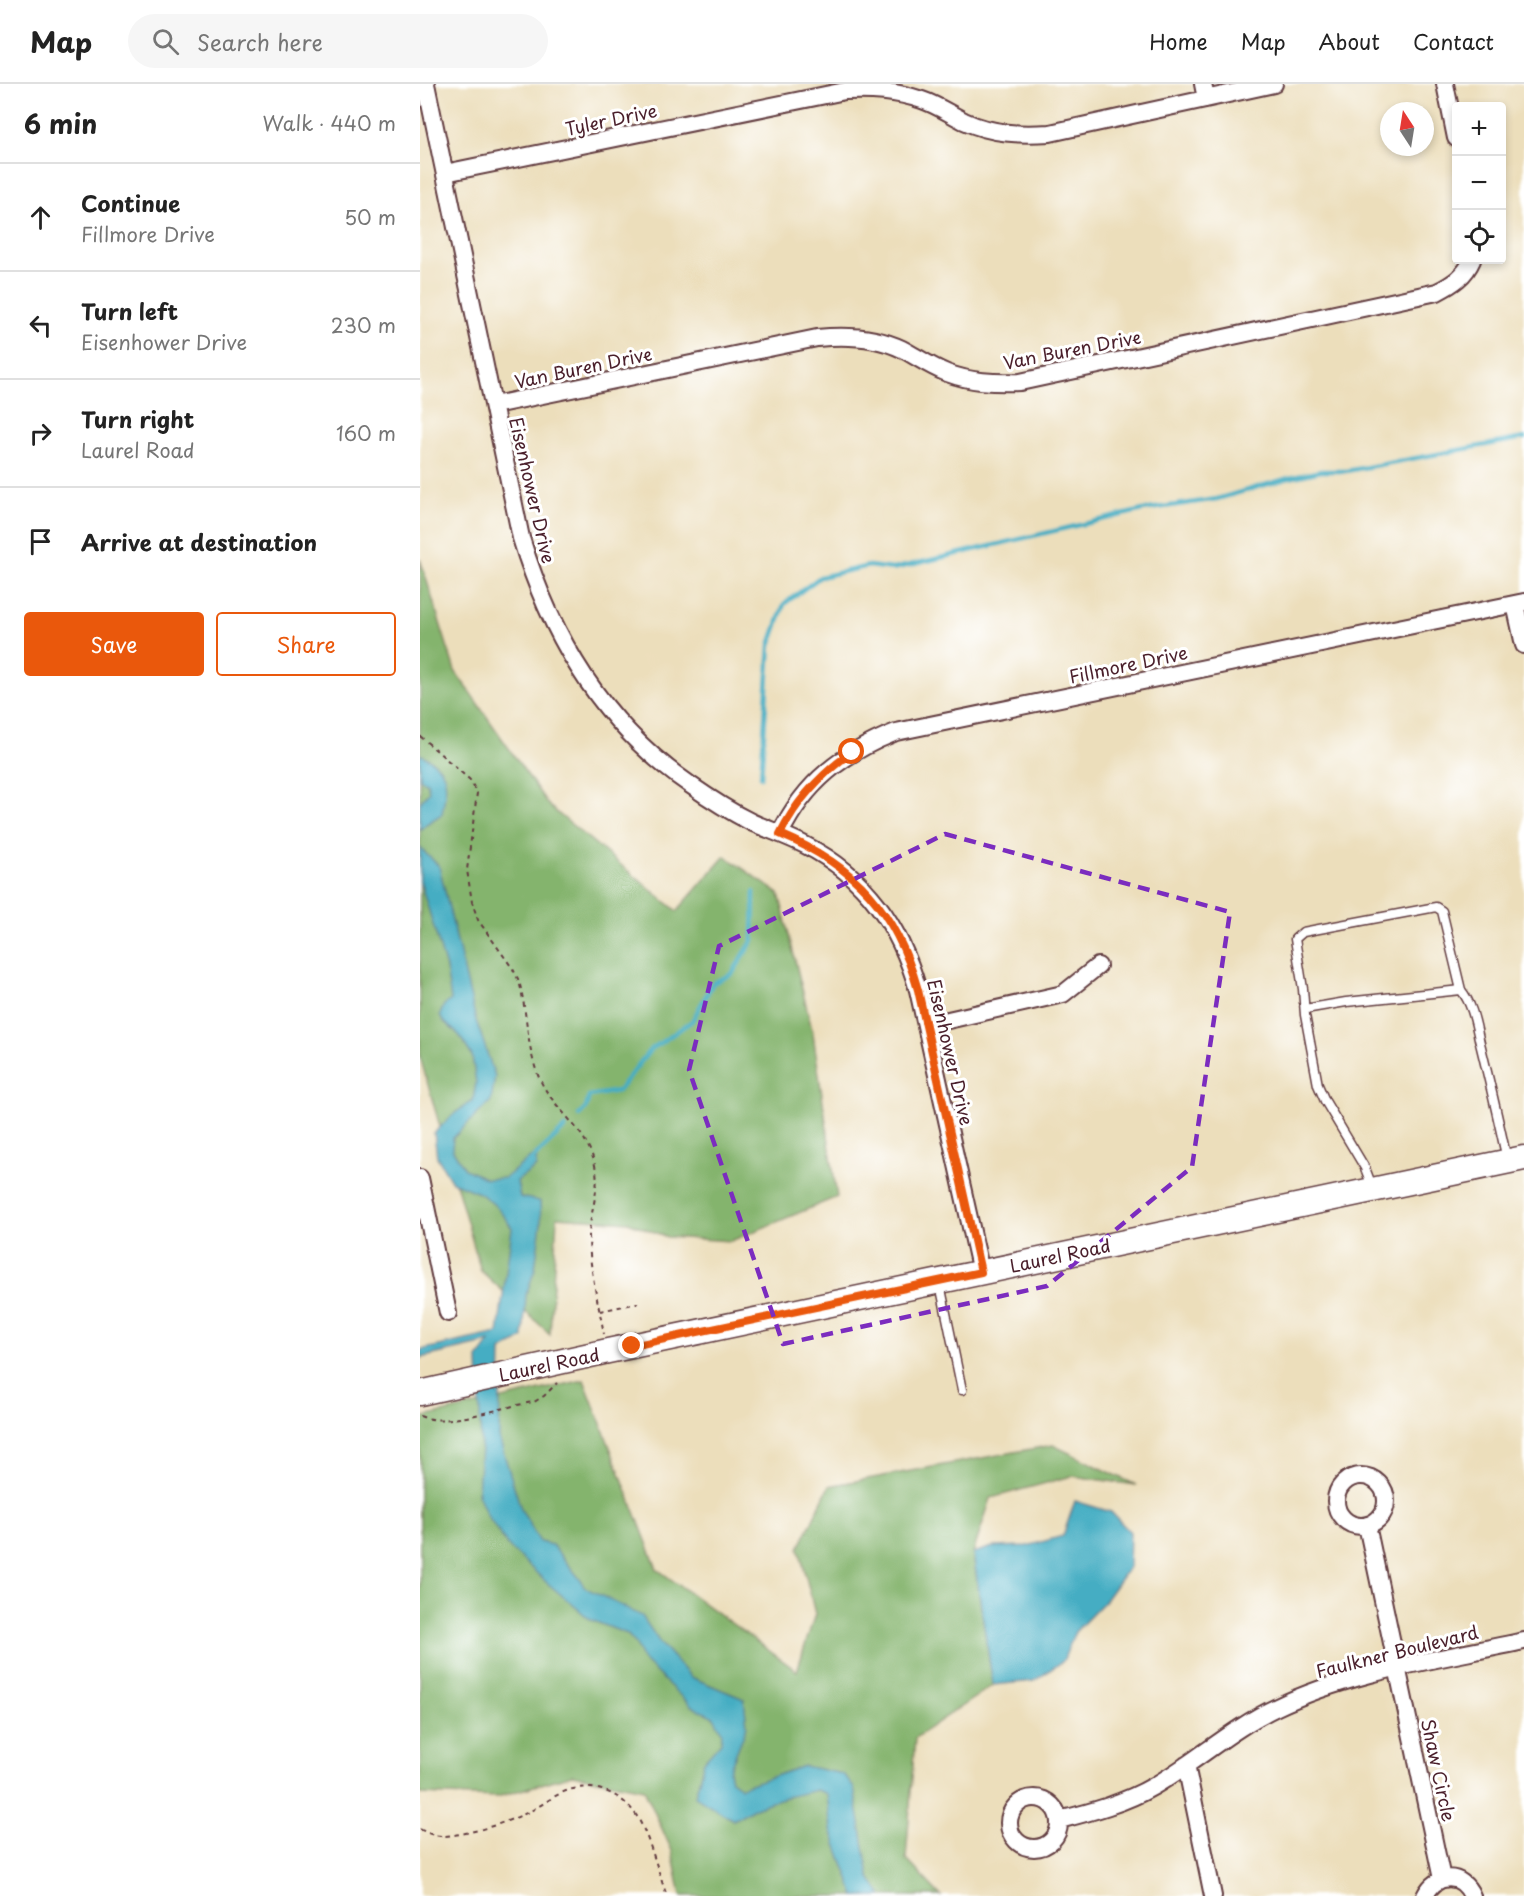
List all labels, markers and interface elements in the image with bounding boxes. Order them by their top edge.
search box [128,14,548,68]
text: Map [30,20,92,63]
icon: search [149,25,182,58]
text: Search here [197,25,323,58]
text: Home [1149,25,1208,57]
text: Map [1241,25,1286,57]
text: About [1319,25,1380,57]
text: Contact [1413,25,1494,57]
street label: Tyler Drive [563,96,659,142]
north arrow [1380,102,1434,156]
map controls [1452,102,1506,264]
button: + [1452,102,1506,156]
text: 6 min [24,104,97,143]
text: Walk · 440 m [263,108,396,138]
button: − [1452,156,1506,210]
text: Continue [81,186,180,219]
icon: ahead [24,201,57,234]
text: 50 m [344,202,396,232]
button: locate [1452,210,1506,264]
text: Fillmore Drive [81,219,215,249]
text: Turn left [81,294,178,327]
icon: left [24,309,57,342]
text: 230 m [331,310,396,340]
street label: Van Buren Drive [1001,322,1143,376]
text: Eisenhower Drive [81,327,247,357]
street label: Van Buren Drive [512,339,654,395]
text: Turn right [81,402,194,435]
street label: Eisenhower Drive [503,414,563,566]
icon: right [24,417,57,450]
text: 160 m [336,418,396,448]
text: Laurel Road [81,435,195,465]
icon: arrive [24,525,57,558]
text: Arrive at destination [81,525,317,558]
button: Save [24,612,204,676]
button: Share [216,612,396,676]
street label: Fillmore Drive [1066,638,1190,690]
route start [838,738,864,764]
street label: Eisenhower Drive [921,976,981,1128]
street label: Laurel Road [1007,1231,1113,1279]
route end [618,1332,644,1358]
street label: Laurel Road [496,1340,602,1388]
street label: Faulkner Boulevard [1313,1618,1481,1684]
street label: Shaw Circle [1415,1716,1463,1824]

